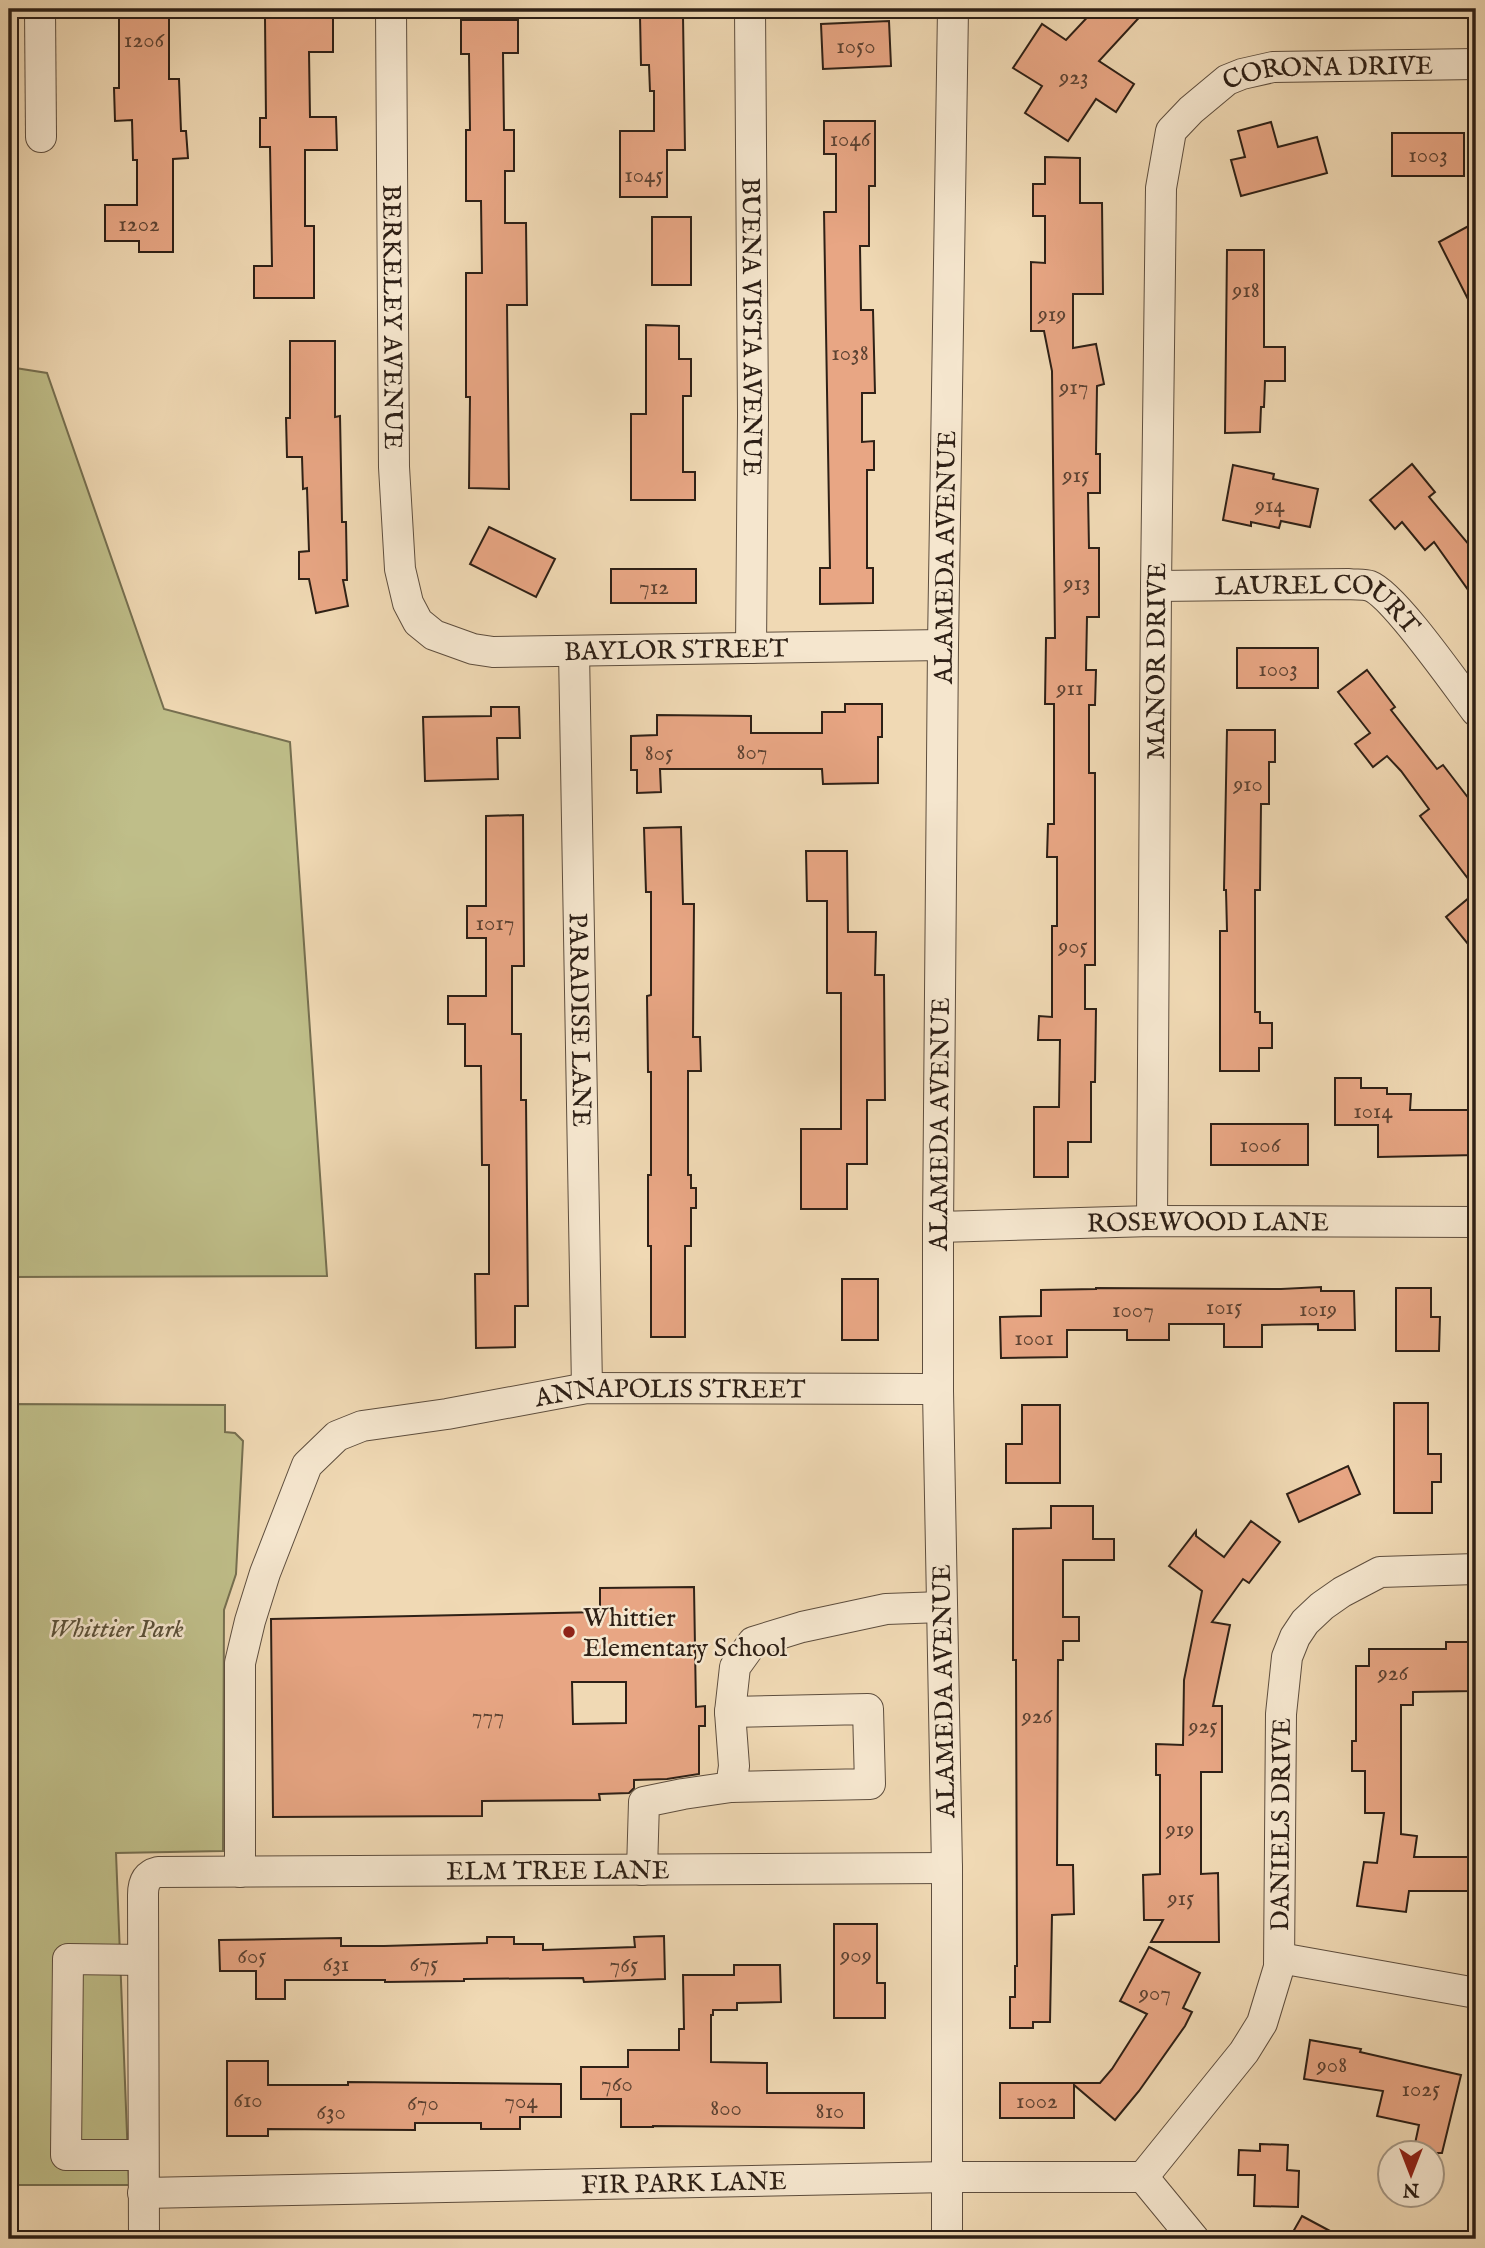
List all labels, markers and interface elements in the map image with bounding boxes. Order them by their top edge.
house number: 1206 [124,26,165,55]
house number: 1050 [836,32,876,61]
street label: CORONA DRIVE [1218,50,1433,98]
house number: 923 [1058,63,1089,92]
house number: 1046 [830,125,872,154]
house number: 1003 [1408,141,1448,170]
house number: 1045 [624,161,664,190]
street label: BUENA VISTA AVENUE [733,177,768,477]
street label: BERKELEY AVENUE [374,184,409,450]
house number: 1202 [118,210,160,239]
house number: 918 [1231,276,1260,305]
house number: 919 [1037,300,1066,329]
house number: 1038 [831,339,869,368]
house number: 917 [1058,373,1089,402]
street label: ALAMEDA AVENUE [928,430,964,685]
house number: 915 [1062,461,1089,490]
house number: 914 [1254,491,1286,520]
street label: MANOR DRIVE [1140,562,1174,760]
house number: 913 [1062,569,1091,598]
street label: LAUREL COURT [1214,569,1427,642]
house number: 712 [639,573,669,602]
street label: BAYLOR STREET [564,632,789,669]
house number: 1003 [1258,655,1298,684]
house number: 911 [1055,674,1084,703]
house number: 807 [736,738,768,767]
house number: 805 [645,739,673,768]
house number: 910 [1232,770,1263,799]
house number: 1017 [476,909,514,938]
street label: PARADISE LANE [561,912,597,1128]
house number: 905 [1057,932,1088,961]
street label: ALAMEDA AVENUE [923,997,958,1252]
house number: 1014 [1353,1097,1393,1126]
house number: 1006 [1240,1131,1282,1160]
street label: ROSEWOOD LANE [1086,1206,1329,1241]
house number: 1015 [1206,1293,1242,1322]
house number: 1019 [1299,1295,1337,1324]
house number: 1007 [1112,1296,1154,1325]
house number: 1001 [1014,1324,1054,1353]
street label: ANNAPOLIS STREET [531,1372,806,1416]
street label: ALAMEDA AVENUE [926,1564,963,1819]
place label: Whittier Elementary School [583,1602,788,1665]
park label: Whittier Park [48,1613,184,1646]
marker: Whittier Elementary School [561,1624,577,1640]
house number: 926 [1377,1659,1410,1688]
house number: 777 [472,1702,504,1731]
house number: 926 [1021,1702,1054,1731]
house number: 925 [1187,1712,1218,1741]
street label: DANIELS DRIVE [1264,1717,1299,1931]
house number: 919 [1165,1815,1194,1844]
street label: ELM TREE LANE [446,1854,670,1889]
house number: 915 [1167,1884,1194,1913]
house number: 909 [839,1941,872,1970]
house number: 605 [237,1942,267,1971]
house number: 631 [323,1950,349,1979]
house number: 675 [410,1950,438,1979]
house number: 765 [610,1951,638,1980]
house number: 907 [1138,1979,1171,2008]
house number: 908 [1316,2051,1347,2080]
house number: 760 [601,2070,633,2099]
house number: 1025 [1402,2075,1440,2104]
house number: 610 [233,2086,263,2115]
house number: 704 [504,2087,538,2116]
house number: 1002 [1016,2087,1058,2116]
house number: 670 [407,2089,439,2118]
house number: 800 [710,2094,742,2123]
house number: 810 [816,2097,844,2126]
house number: 630 [316,2098,346,2127]
north arrow [1376,2140,1446,2210]
street label: FIR PARK LANE [581,2165,787,2202]
text: N [1402,2177,1420,2201]

